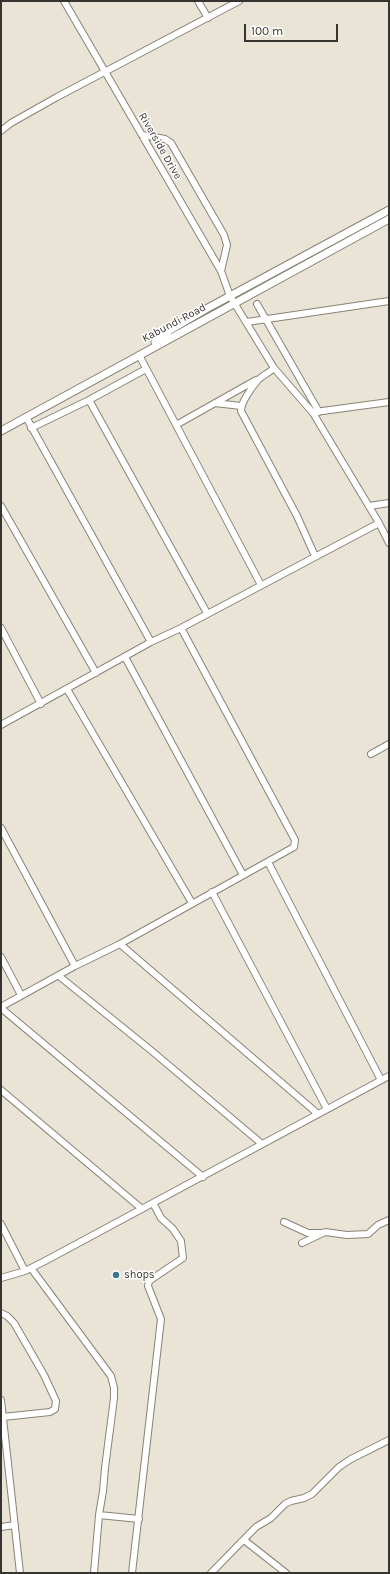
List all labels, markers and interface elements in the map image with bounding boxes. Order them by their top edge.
scale bar [246,16,340,42]
text: 100 m [251,24,283,38]
street label: Riverside Drive [136,110,184,182]
street label: Kabundi Road [140,301,208,345]
place label: shops [124,1268,155,1282]
marker: shops [111,1270,121,1280]

